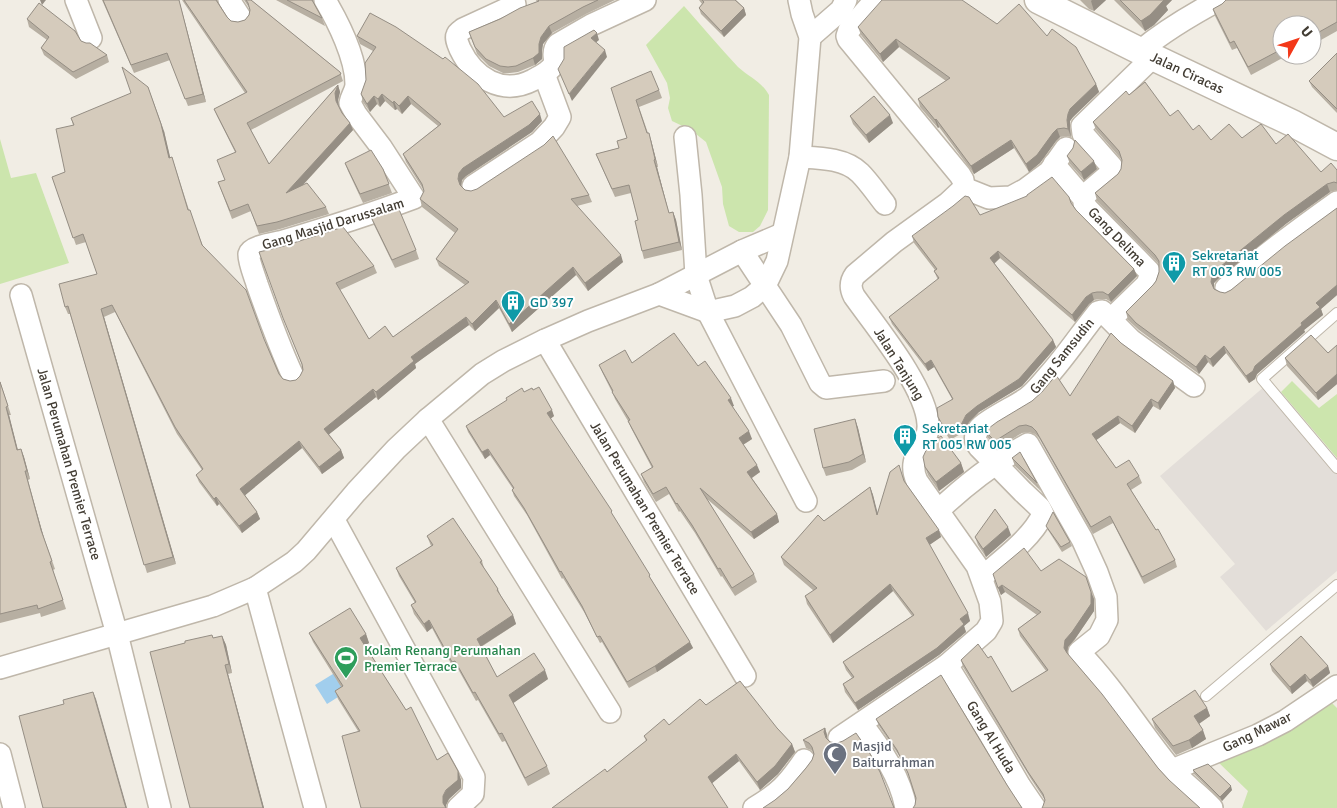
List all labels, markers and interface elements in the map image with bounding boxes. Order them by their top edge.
north arrow [1272,15,1322,65]
text: U [1297,23,1316,41]
street label: Jalan Ciracas [1148,49,1226,97]
street label: Gang Masjid Darussalam [260,194,406,254]
street label: Gang Delima [1084,204,1150,270]
place label: Sekretariat RT 003 RW 005 [1192,247,1282,280]
building icon: Sekretariat RT 003 RW 005 [1161,250,1187,284]
building icon: GD 397 [500,289,526,323]
place label: GD 397 [530,294,574,311]
street label: Gang Samsudin [1026,315,1098,397]
street label: Jalan Tanjung [870,325,928,403]
street label: Jalan Perumahan Premier Terrace [33,366,105,562]
street label: Jalan Perumahan Premier Terrace [586,418,704,598]
place label: Sekretariat RT 005 RW 005 [922,420,1012,453]
building icon: Sekretariat RT 005 RW 005 [892,423,918,457]
place label: Kolam Renang Perumahan Premier Terrace [364,642,521,675]
sports icon: Kolam Renang Perumahan Premier Terrace [333,645,359,679]
street label: Gang Al Huda [963,698,1019,776]
street label: Gang Mawar [1220,708,1295,756]
place label: Masjid Baiturrahman [852,738,935,771]
mosque icon: Masjid Baiturrahman [822,741,848,775]

